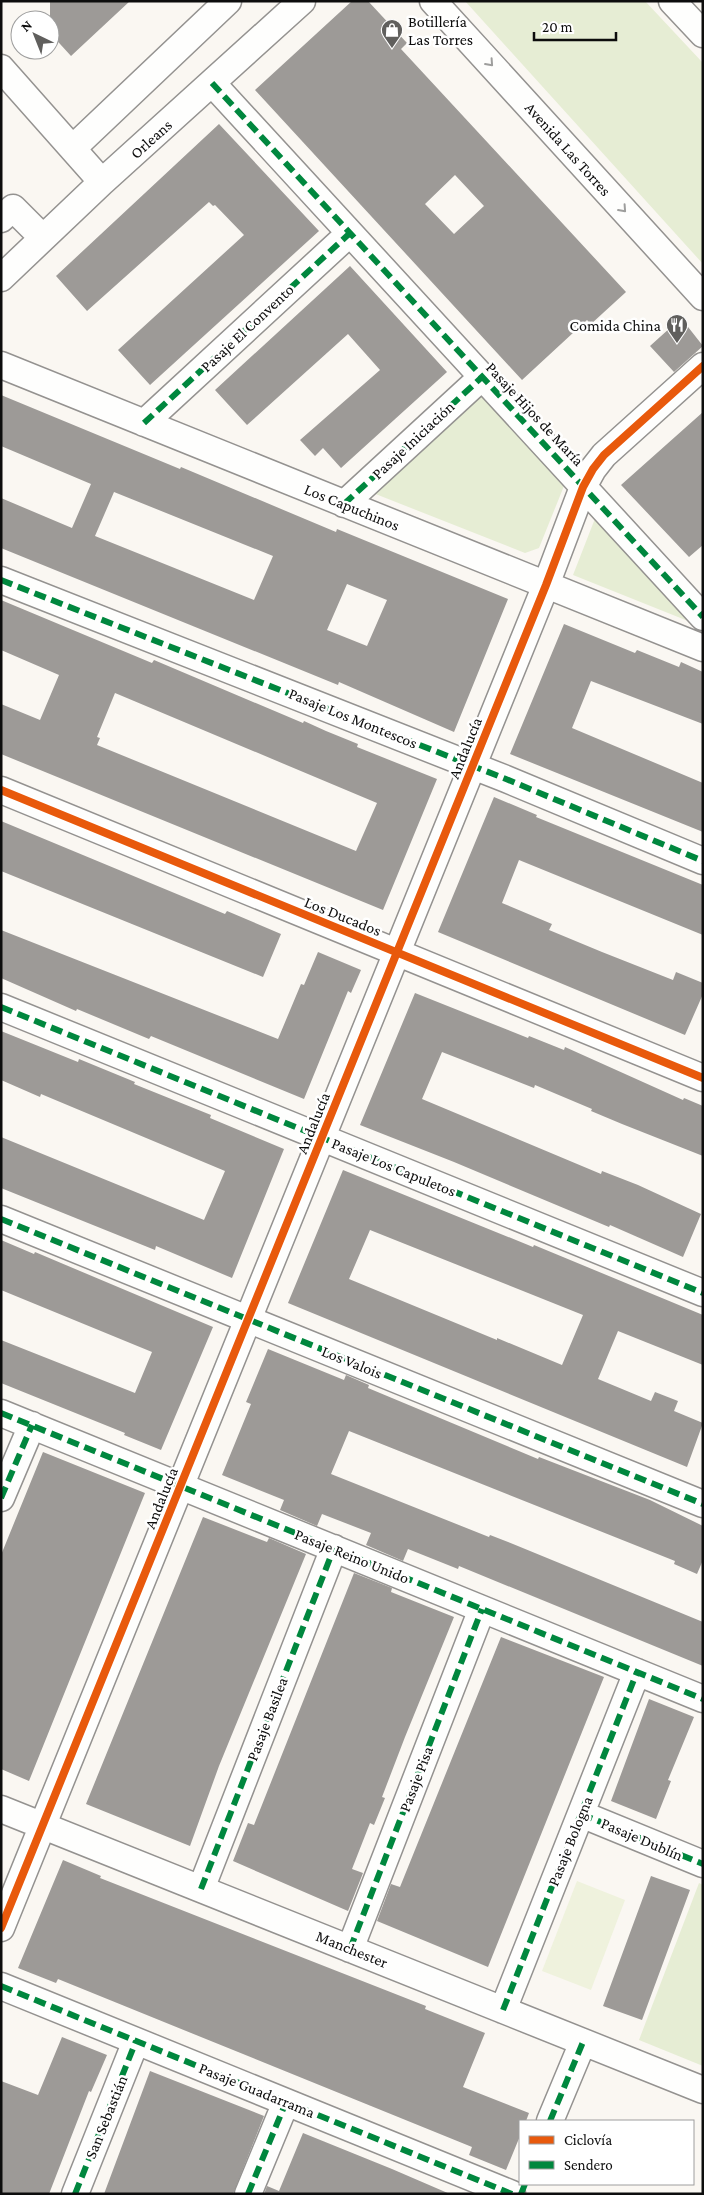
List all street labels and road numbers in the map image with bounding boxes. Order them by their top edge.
street label: Avenida Las Torres [522,99,614,199]
street label: Orleans [127,116,175,162]
street label: Pasaje El Convento [197,281,298,376]
street label: Pasaje Hijos de María [482,359,588,470]
street label: Pasaje Iniciación [368,397,459,483]
street label: Los Capuchinos [302,480,402,535]
street label: Pasaje Los Montescos [286,684,420,752]
street label: Andalucía [445,714,485,781]
street label: Los Ducados [302,893,384,939]
street label: Andalucía [293,1089,333,1156]
street label: Pasaje Los Capuletos [329,1134,459,1201]
street label: Los Valois [319,1342,385,1382]
street label: Andalucía [141,1464,181,1531]
street label: Pasaje Reino Unido [292,1525,412,1588]
street label: Pasaje Basilea [243,1674,292,1764]
street label: Pasaje Pisa [396,1743,437,1814]
street label: Pasaje Bologna [544,1793,597,1889]
street label: Pasaje Dublín [598,1814,686,1865]
street label: Manchester [314,1927,391,1971]
street label: Pasaje Guadarrama [196,2059,318,2122]
street label: San Sebastián [82,2072,131,2161]

